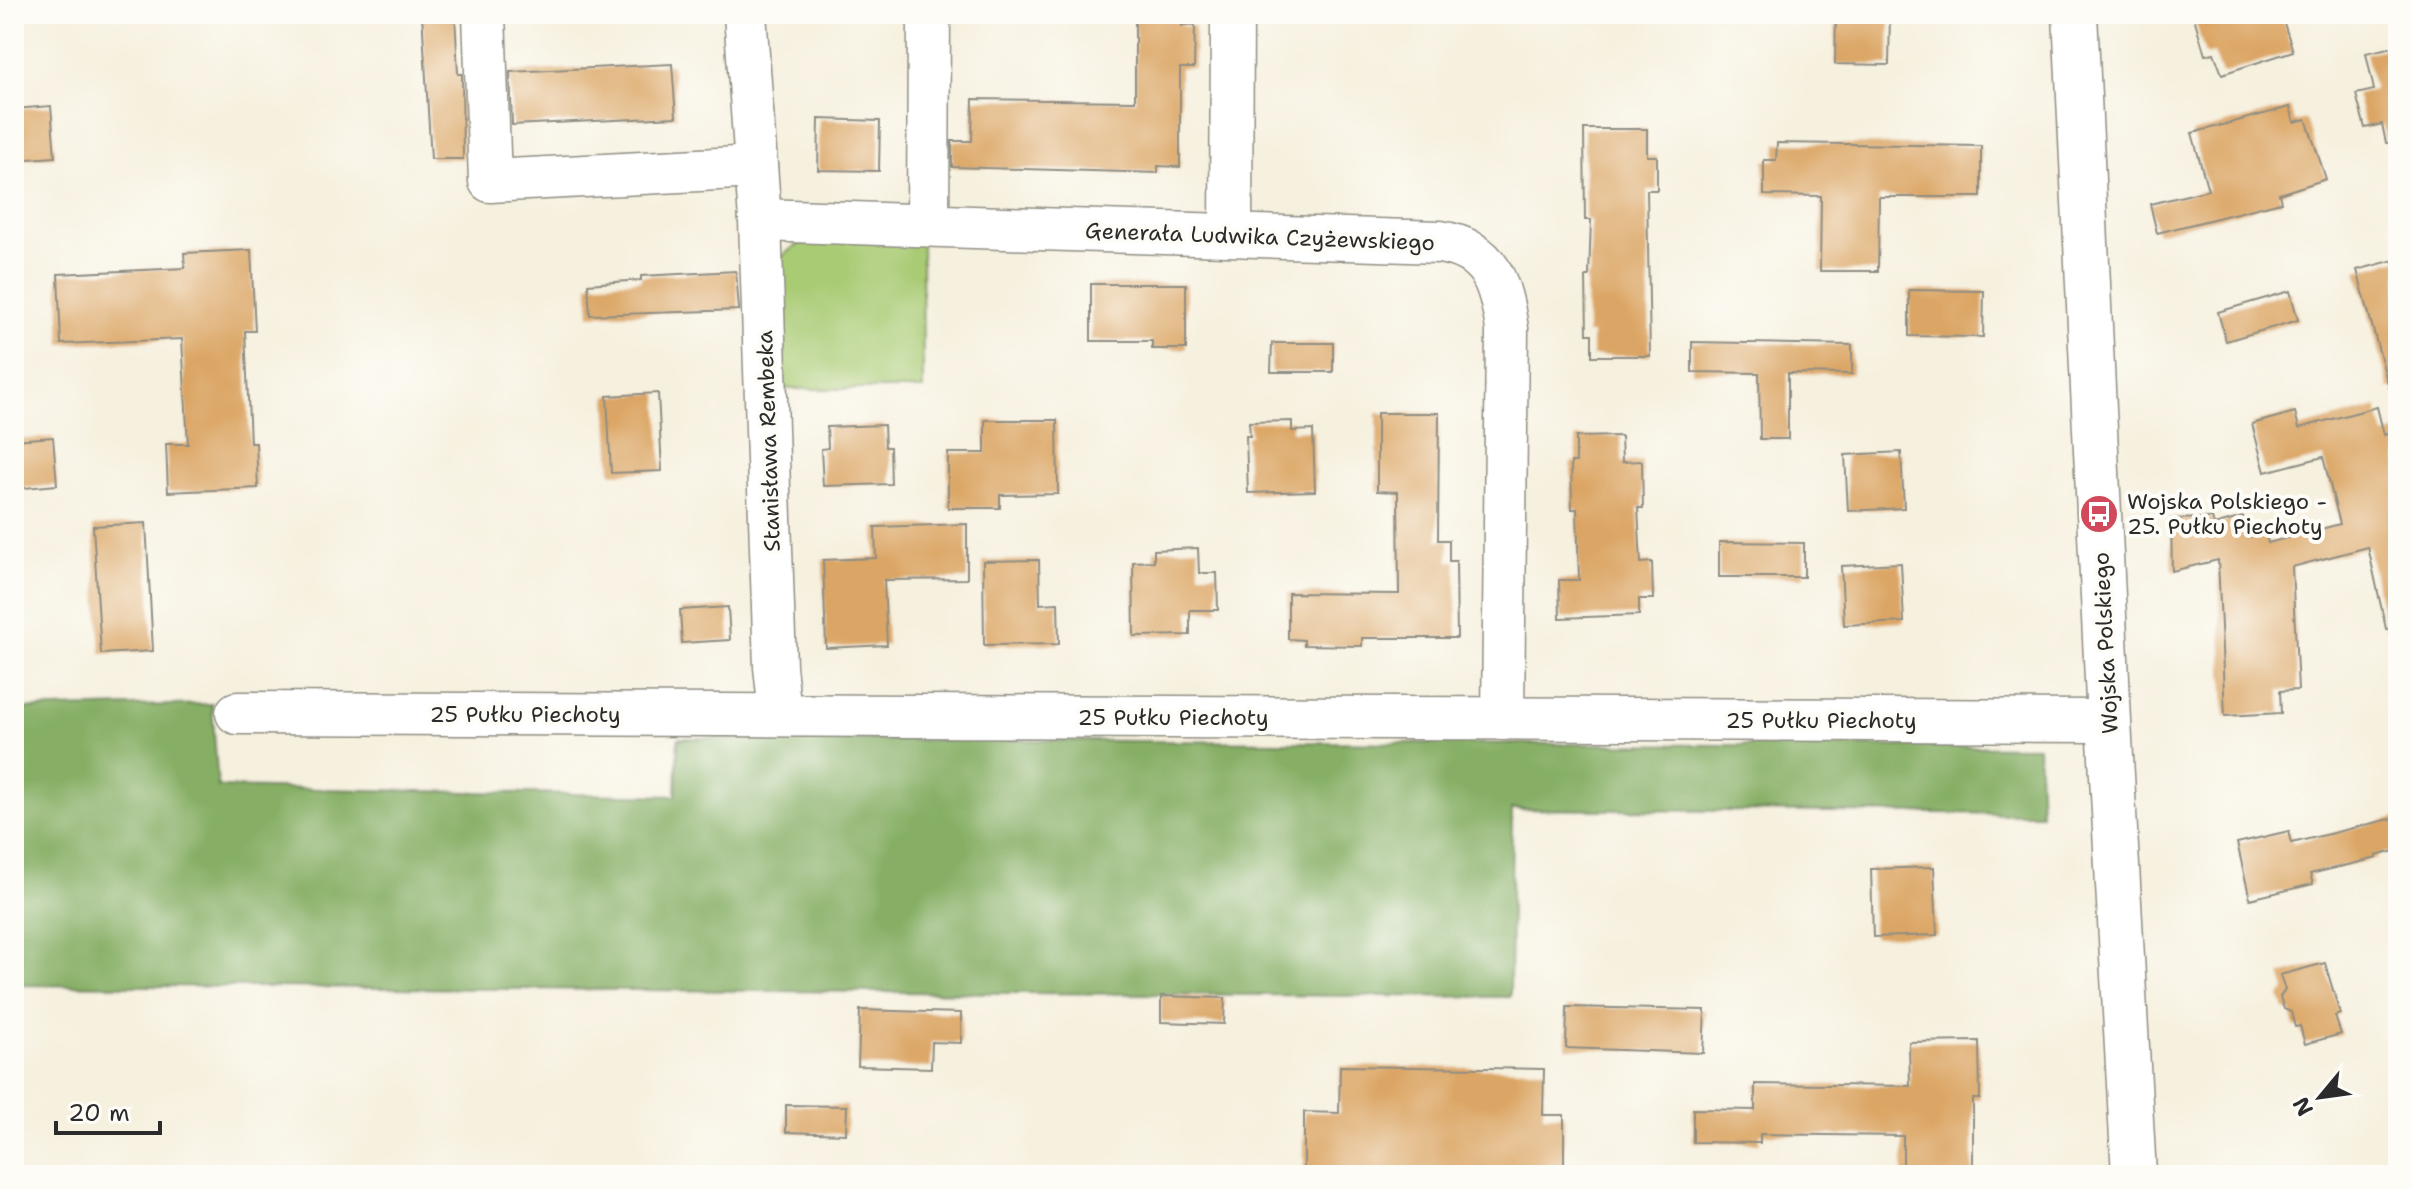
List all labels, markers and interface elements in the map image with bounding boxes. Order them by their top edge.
street label: Generała Ludwika Czyżewskiego [1085,216,1435,257]
street label: Stanisława Rembeka [750,329,787,552]
place label: Wojska Polskiego - 25. Pułku Piechoty [2127,487,2327,541]
bus stop icon: Wojska Polskiego - 25. Pułku Piechoty [2078,493,2120,535]
street label: Wojska Polskiego [2086,551,2125,735]
street label: 25 Pułku Piechoty [429,700,621,729]
street label: 25 Pułku Piechoty [1077,703,1269,732]
street label: 25 Pułku Piechoty [1725,706,1917,735]
north arrow [2280,1057,2360,1137]
scale bar [56,1085,160,1135]
text: N [2286,1092,2320,1121]
text: 20 m [68,1097,130,1129]

